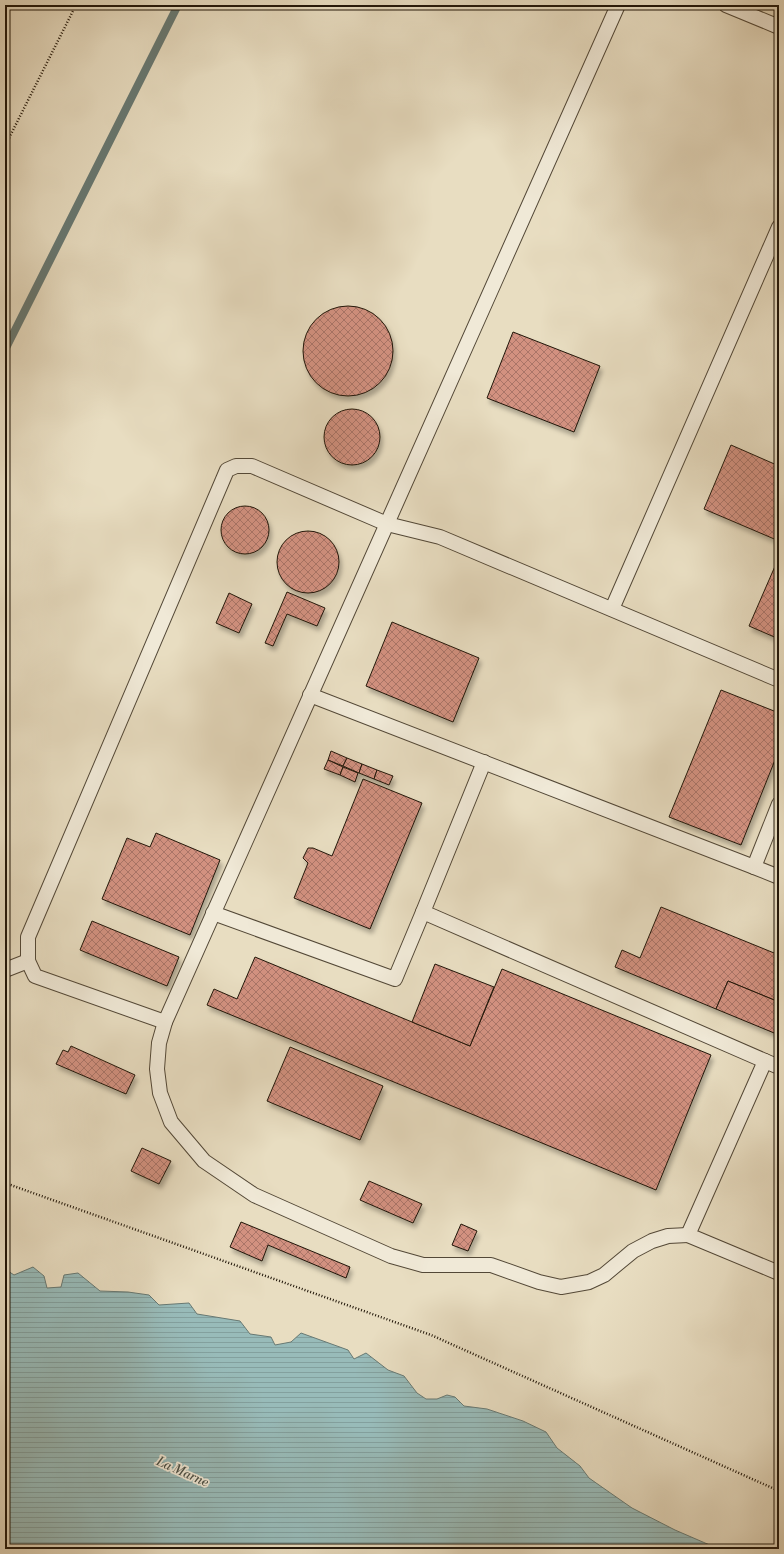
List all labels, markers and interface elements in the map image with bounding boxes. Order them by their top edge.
water label: La Marne [153,1453,211,1490]

